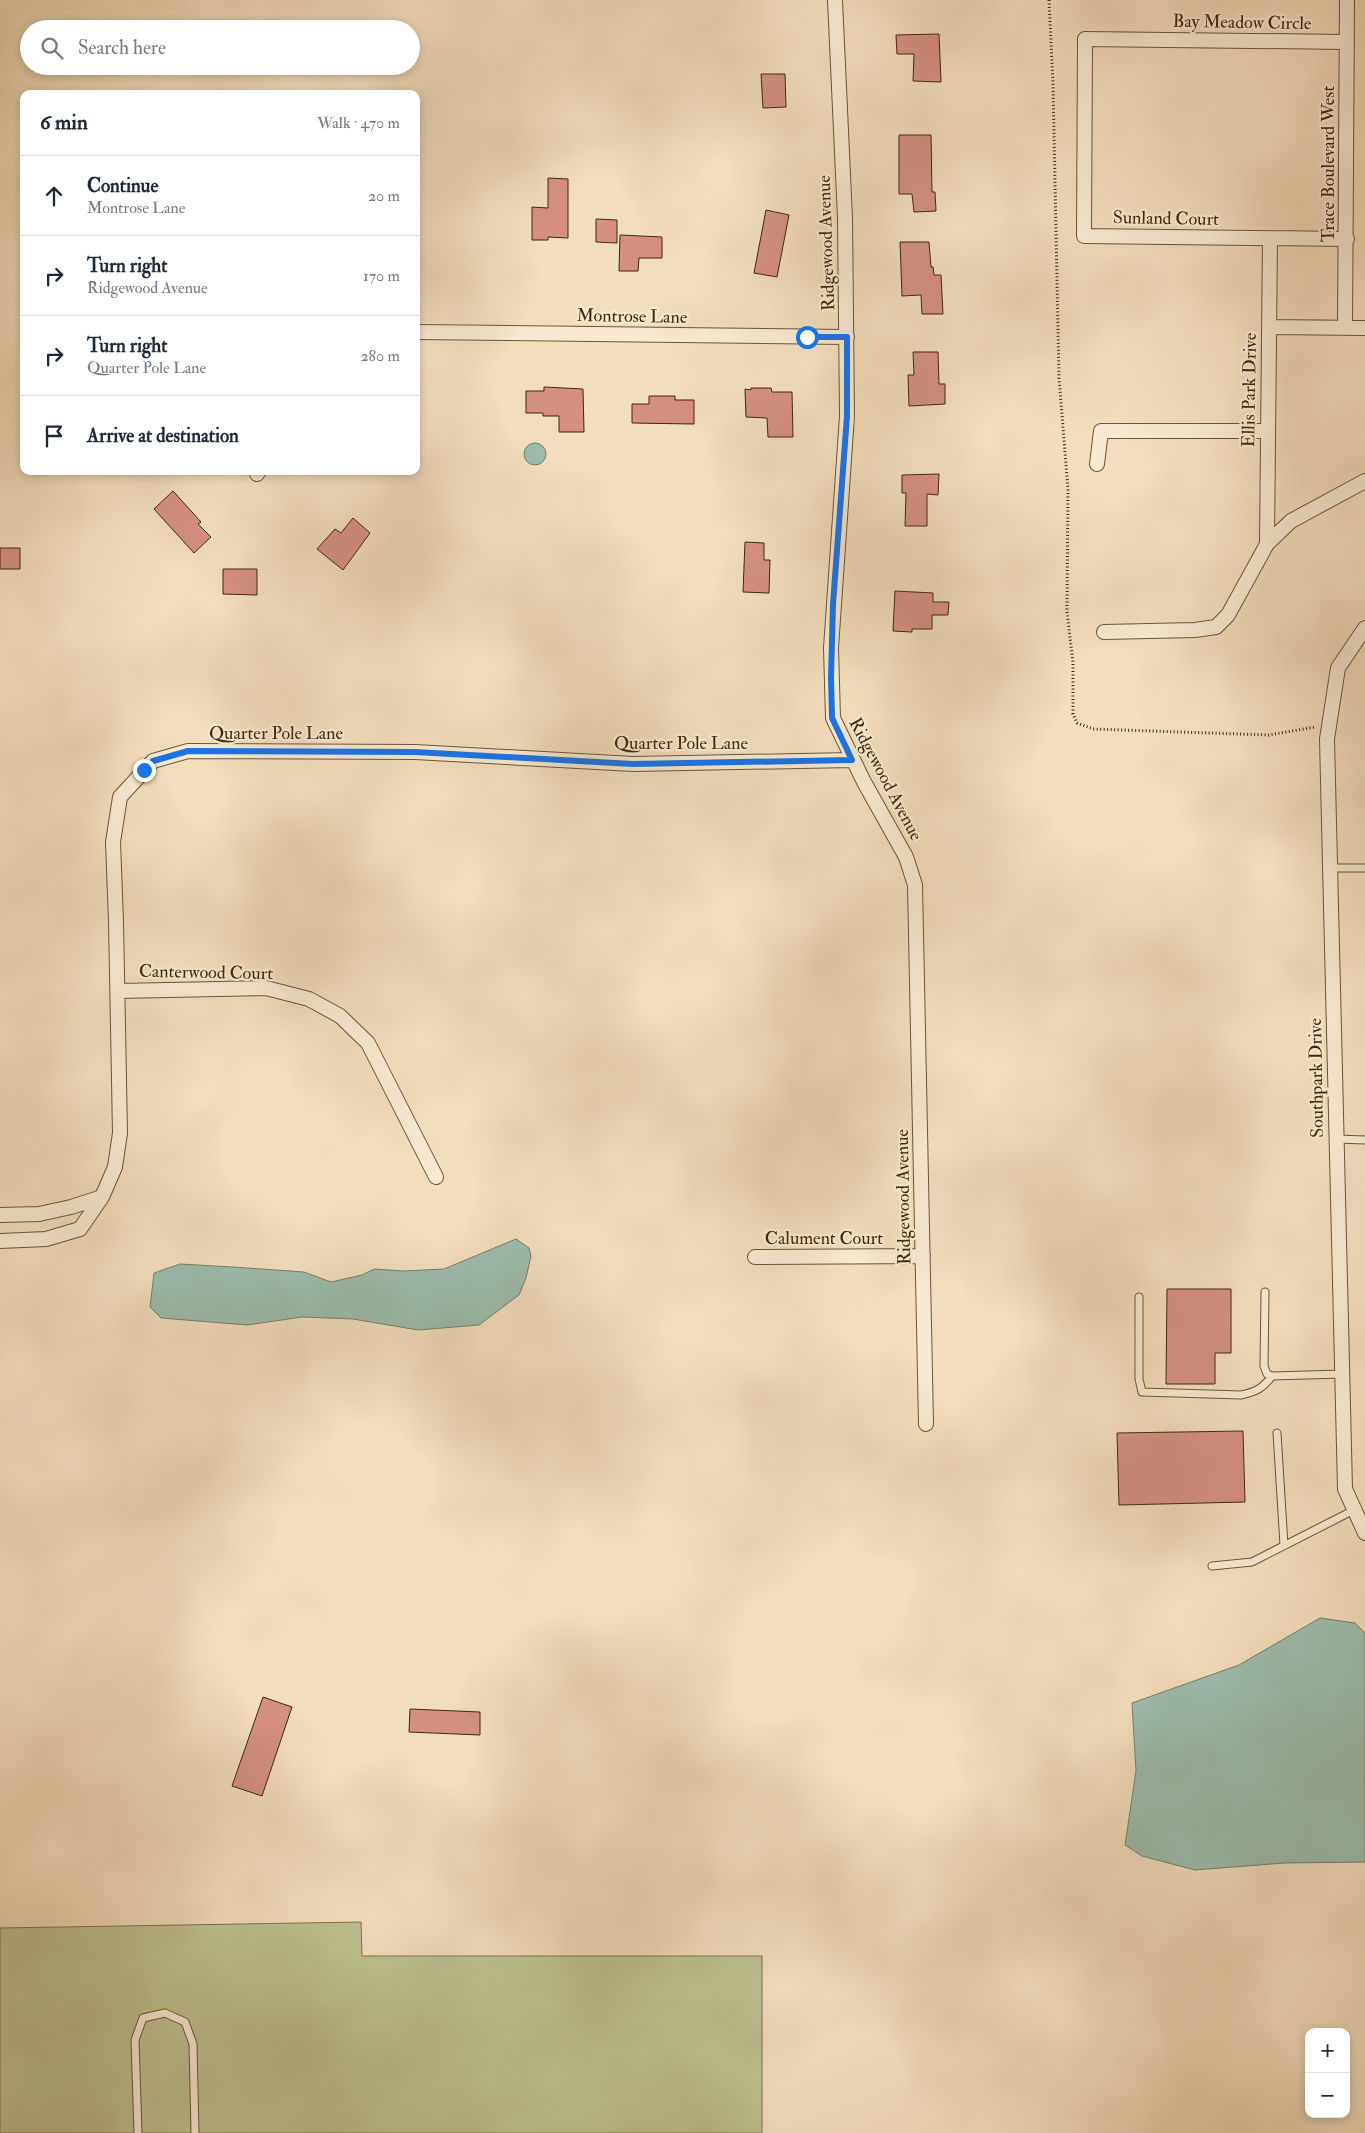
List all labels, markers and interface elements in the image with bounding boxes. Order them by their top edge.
street label: Bay Meadow Circle [1172,10,1312,35]
search box [20,20,420,75]
icon: search [38,34,66,62]
text: Search here [78,36,166,60]
street label: Trace Boulevard West [1317,86,1340,242]
text: 6 min [40,109,88,136]
text: Walk · 470 m [317,113,400,133]
text: Continue [87,174,158,198]
street label: Ridgewood Avenue [813,174,840,311]
icon: ahead [40,182,68,210]
text: 20 m [368,186,400,206]
text: Montrose Lane [87,198,185,218]
street label: Sunland Court [1113,206,1219,231]
text: Turn right [87,254,167,278]
icon: right [40,262,68,290]
text: 170 m [363,266,400,286]
text: Ridgewood Avenue [87,278,208,298]
street label: Montrose Lane [576,304,688,329]
route start [796,326,819,349]
street label: Ellis Park Drive [1237,332,1262,448]
text: Turn right [87,334,167,358]
icon: right [40,342,68,370]
text: 280 m [360,346,400,366]
text: Quarter Pole Lane [87,358,206,378]
icon: arrive [40,422,68,450]
text: Arrive at destination [87,424,239,448]
street label: Ridgewood Avenue [844,714,928,845]
street label: Quarter Pole Lane [209,722,344,745]
street label: Quarter Pole Lane [614,732,749,755]
route end [133,759,156,782]
street label: Canterwood Court [139,960,274,985]
street label: Southpark Drive [1304,1017,1329,1138]
street label: Ridgewood Avenue [891,1128,916,1265]
street label: Calument Court [765,1227,883,1250]
map controls [1305,2028,1350,2118]
button: + [1305,2028,1350,2073]
button: − [1305,2073,1350,2118]

